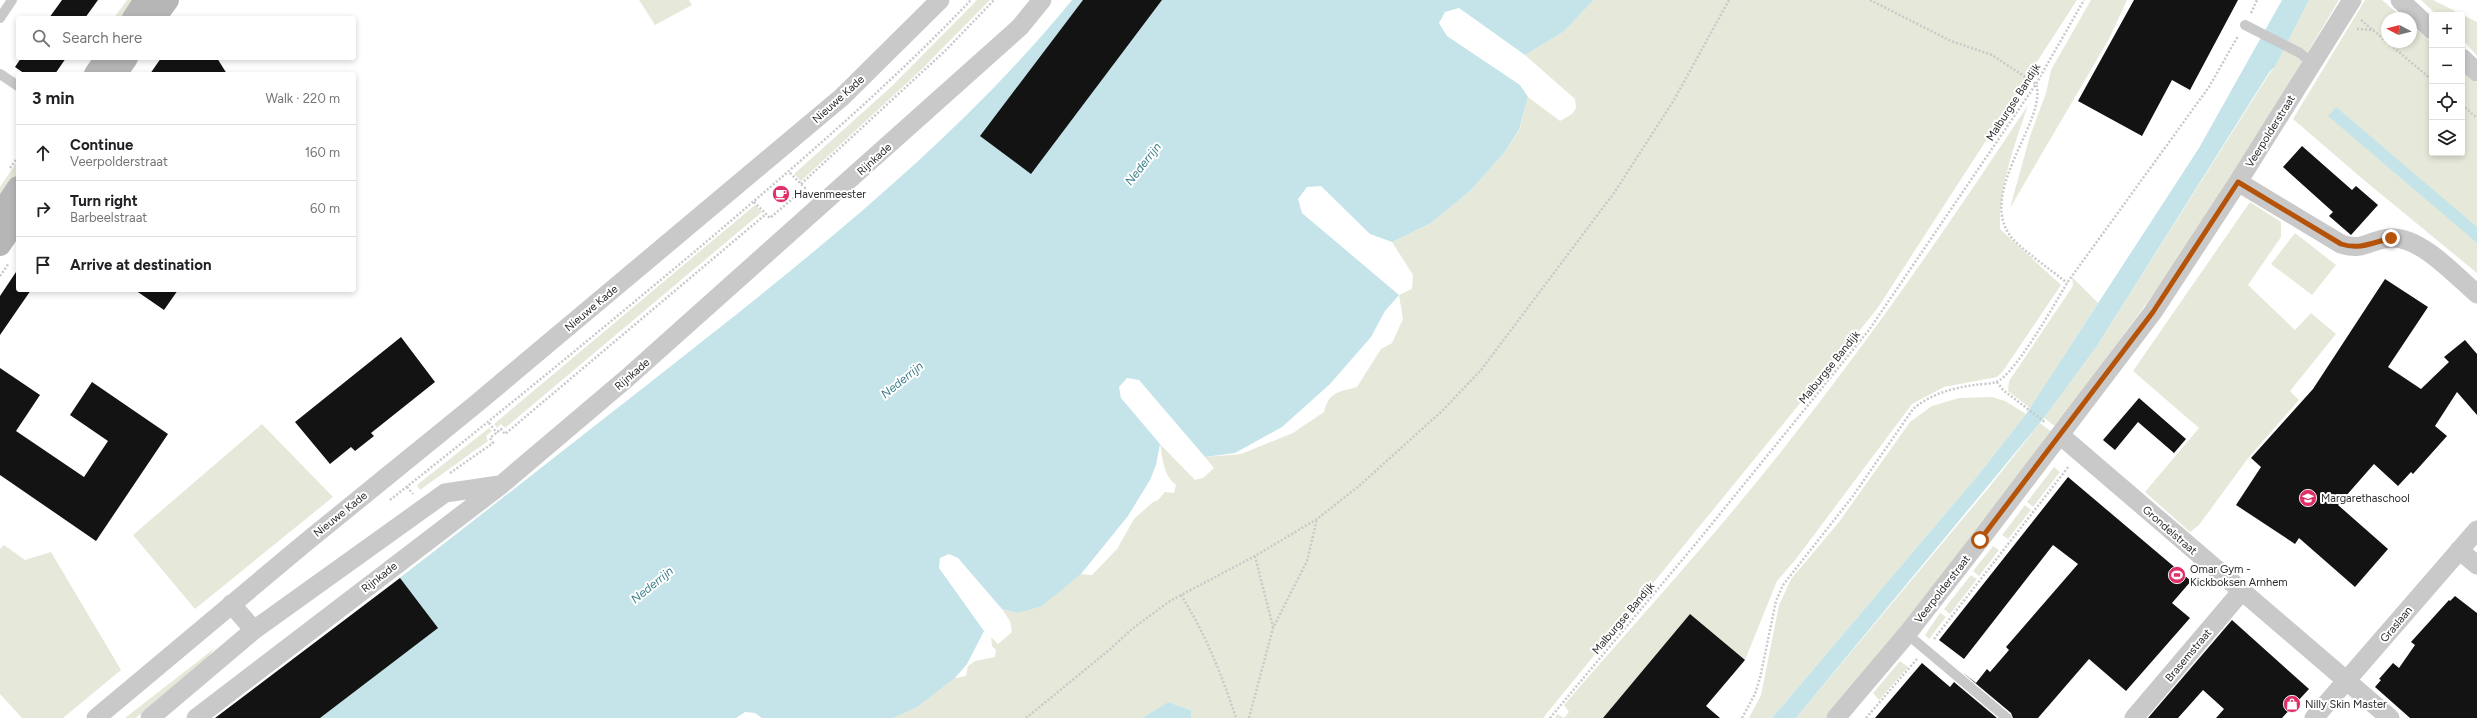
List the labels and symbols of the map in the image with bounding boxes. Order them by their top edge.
north arrow [2381,12,2417,48]
street label: Malburgse Bandijk [1984,61,2044,143]
street label: Nieuwe Kade [810,73,867,126]
street label: Veerpolderstraat [2243,93,2298,170]
water label: Nederrijn [1122,140,1164,188]
street label: Rijnkade [854,141,894,178]
cafe icon: Havenmeester [771,184,791,204]
place label: Havenmeester [794,188,866,201]
route end [2382,229,2400,247]
street label: Nieuwe Kade [562,282,620,334]
street label: Malburgse Bandijk [1796,328,1863,406]
street label: Rijnkade [612,356,652,393]
water label: Nederrijn [878,359,926,401]
school or university icon: Margarethaschool [2298,488,2318,508]
street label: Nieuwe Kade [311,489,370,540]
place label: Margarethaschool [2321,492,2410,505]
street label: Grondelstraat [2140,503,2200,558]
route start [1971,531,1989,549]
street label: Veerpolderstraat [1912,553,1973,626]
street label: Rijnkade [359,559,400,595]
place label: Omar Gym - Kickboksen Arnhem [2190,563,2288,589]
water label: Nederrijn [628,564,676,606]
sports icon: Omar Gym - Kickboksen Arnhem [2167,565,2187,585]
street label: Malburgse Bandijk [1590,579,1658,657]
street label: Graslaan [2378,604,2415,645]
street label: Brasemstraat [2163,626,2214,684]
shop icon: Nilly Skin Master [2282,694,2302,714]
place label: Nilly Skin Master [2305,698,2387,711]

